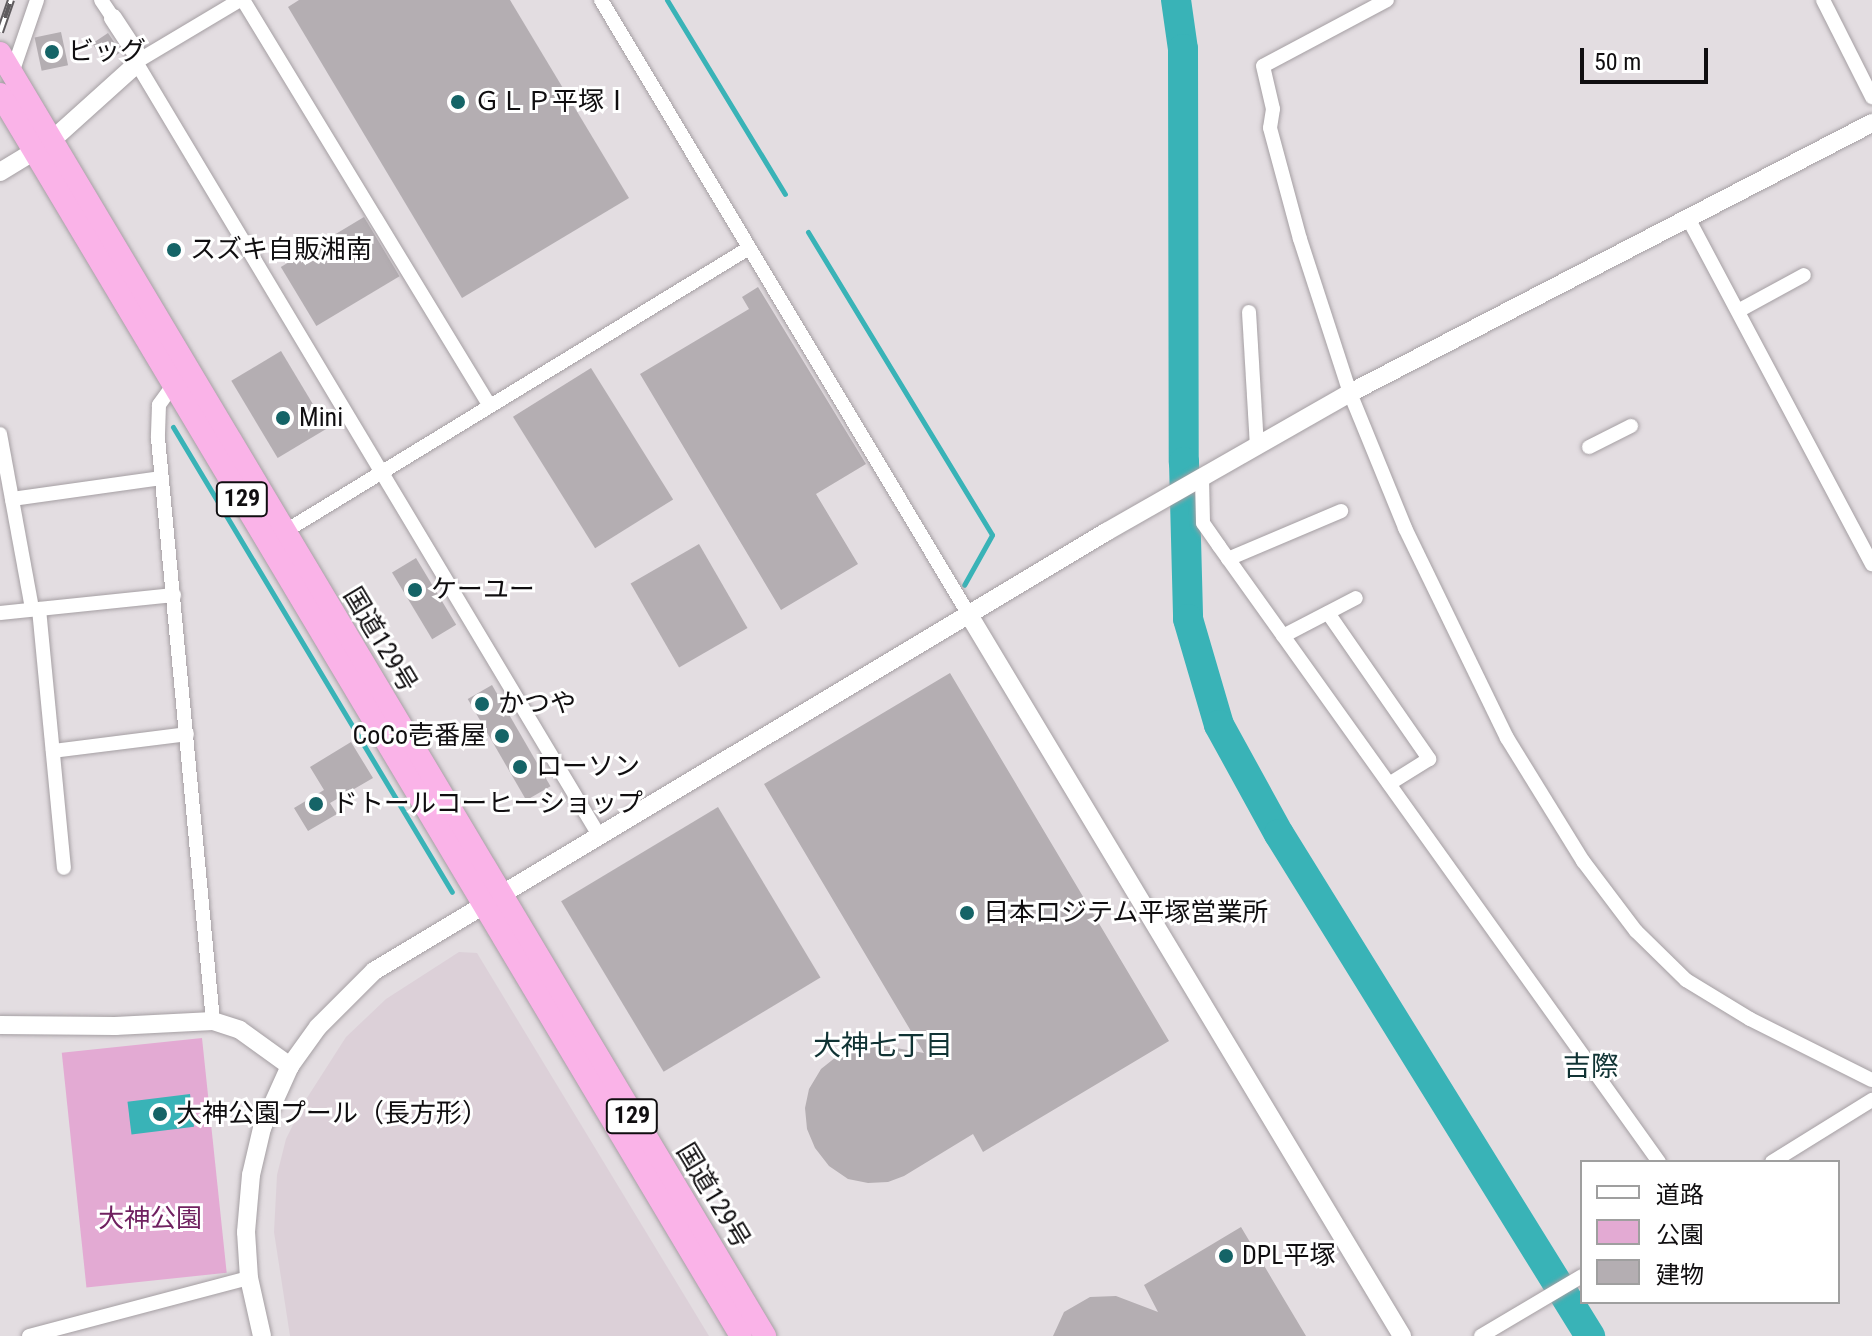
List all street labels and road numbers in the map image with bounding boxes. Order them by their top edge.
road number: 129 [214,479,270,519]
street label: 国道129号 [337,582,423,698]
road number: 129 [604,1096,660,1136]
street label: 国道129号 [670,1138,756,1254]

